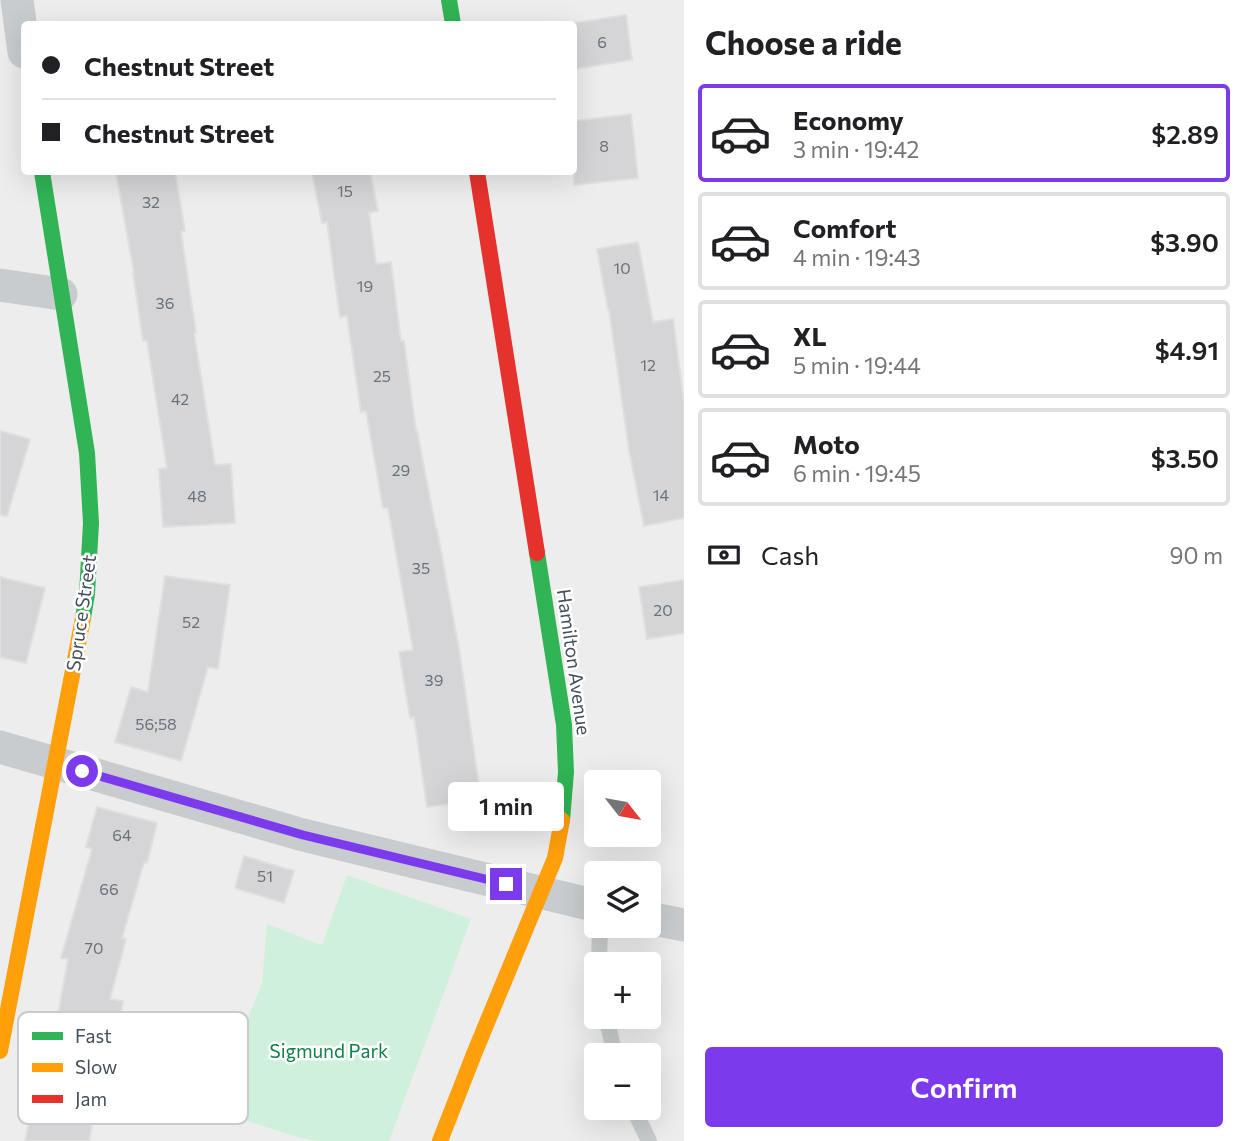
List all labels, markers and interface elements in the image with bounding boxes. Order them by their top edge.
text: Choose a ride [705,22,902,62]
house number: 6 [597,32,607,51]
text: Chestnut Street [84,50,274,81]
icon: car [709,102,772,165]
text: Economy [793,104,904,135]
text: Chestnut Street [84,117,274,148]
text: $2.89 [1151,118,1219,149]
text: 3 min · 19:42 [793,135,919,163]
house number: 8 [599,136,609,155]
house number: 15 [337,181,353,200]
house number: 32 [142,192,160,211]
icon: car [709,210,772,273]
text: Comfort [793,212,896,243]
text: $3.90 [1150,226,1219,257]
text: 4 min · 19:43 [793,243,921,271]
house number: 10 [613,258,631,277]
house number: 19 [357,276,373,295]
house number: 36 [156,293,174,312]
icon: car [709,318,772,381]
text: XL [793,320,827,351]
text: $4.91 [1155,334,1219,365]
text: 5 min · 19:44 [793,351,921,379]
house number: 12 [640,355,656,374]
house number: 25 [373,366,391,385]
house number: 42 [171,389,189,408]
icon: car [709,426,772,489]
text: Moto [793,428,860,459]
text: $3.50 [1151,442,1219,473]
text: 6 min · 19:45 [793,459,921,487]
house number: 29 [392,460,410,479]
house number: 14 [653,485,670,504]
house number: 48 [187,486,207,505]
icon: cash [705,536,743,574]
text: Cash [761,539,819,570]
text: 90 m [1170,541,1223,569]
street label: Spruce Street [61,553,100,673]
house number: 35 [412,558,430,577]
street label: Hamilton Avenue [553,587,596,736]
house number: 20 [653,600,673,619]
house number: 52 [182,612,200,631]
house number: 39 [425,670,443,689]
house number: 56;58 [135,714,177,733]
route start [66,755,98,787]
north arrow [584,770,662,847]
map controls [584,770,661,1120]
callout: 1 min [448,782,564,832]
text: 1 min [479,792,533,820]
house number: 64 [112,825,132,844]
button: layers [584,861,661,938]
house number: 51 [257,866,273,885]
route end [490,868,522,900]
house number: 66 [99,879,119,898]
house number: 70 [85,938,103,957]
button: + [584,952,661,1029]
legend [18,1012,248,1124]
text: Fast [75,1024,112,1047]
park label: Sigmund Park [270,1039,388,1062]
button: − [584,1043,661,1120]
button: Confirm [705,1047,1223,1127]
text: Slow [75,1055,117,1078]
text: Jam [75,1087,107,1110]

